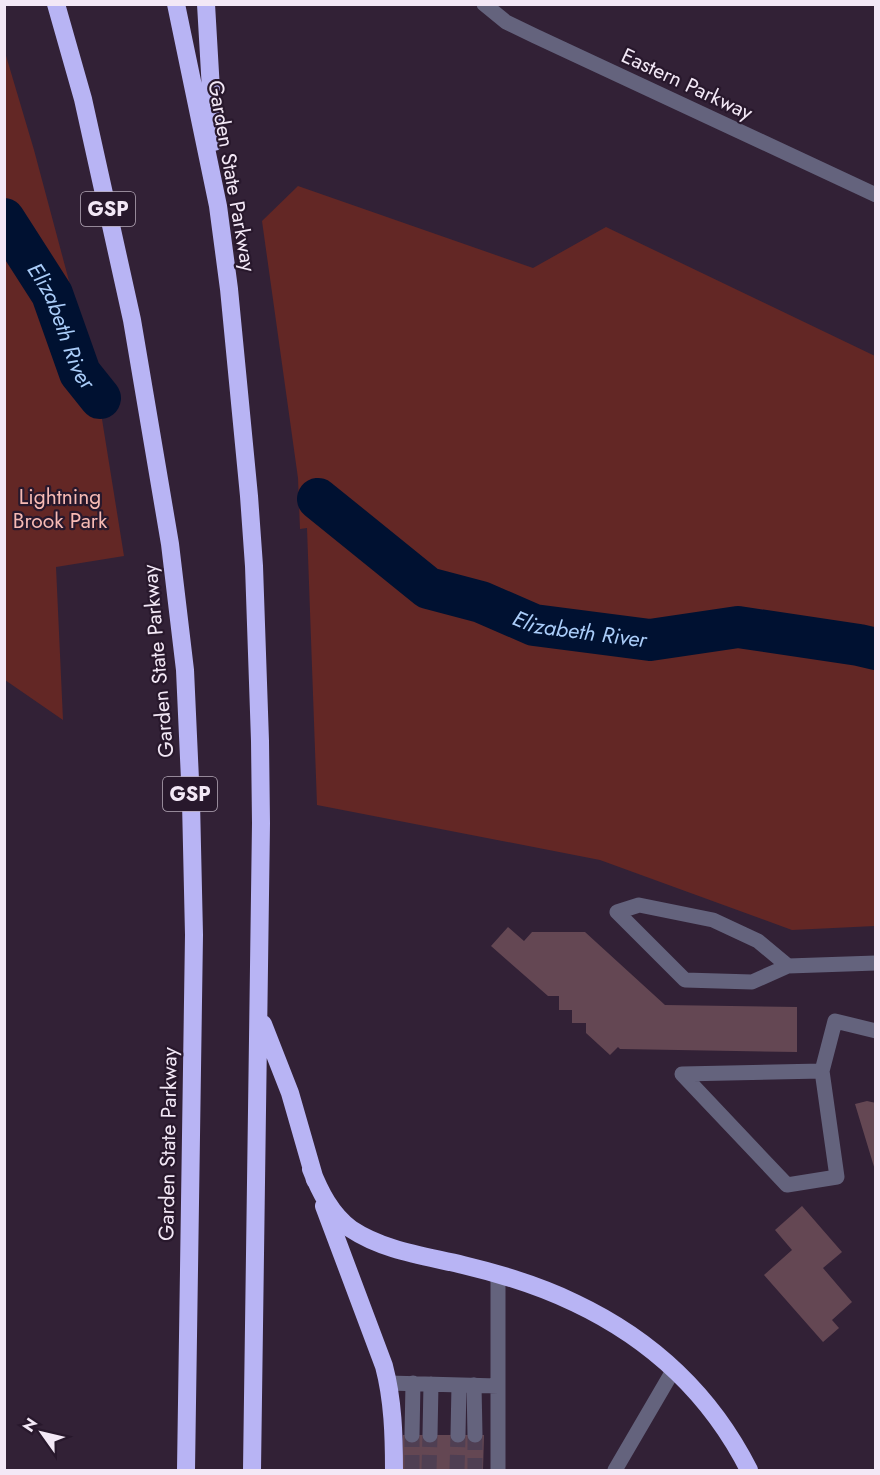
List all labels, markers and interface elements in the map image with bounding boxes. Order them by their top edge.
street label: Eastern Parkway [616,40,758,128]
street label: Garden State Parkway [200,78,264,275]
road number: GSP [81,192,135,226]
water label: Elizabeth River [20,256,104,397]
park label: Lightning Brook Park [13,482,108,536]
street label: Garden State Parkway [135,562,181,759]
water label: Elizabeth River [508,602,650,656]
road number: GSP [163,777,217,811]
street label: Garden State Parkway [151,1046,185,1241]
north arrow [12,1403,72,1463]
text: N [17,1413,43,1437]

